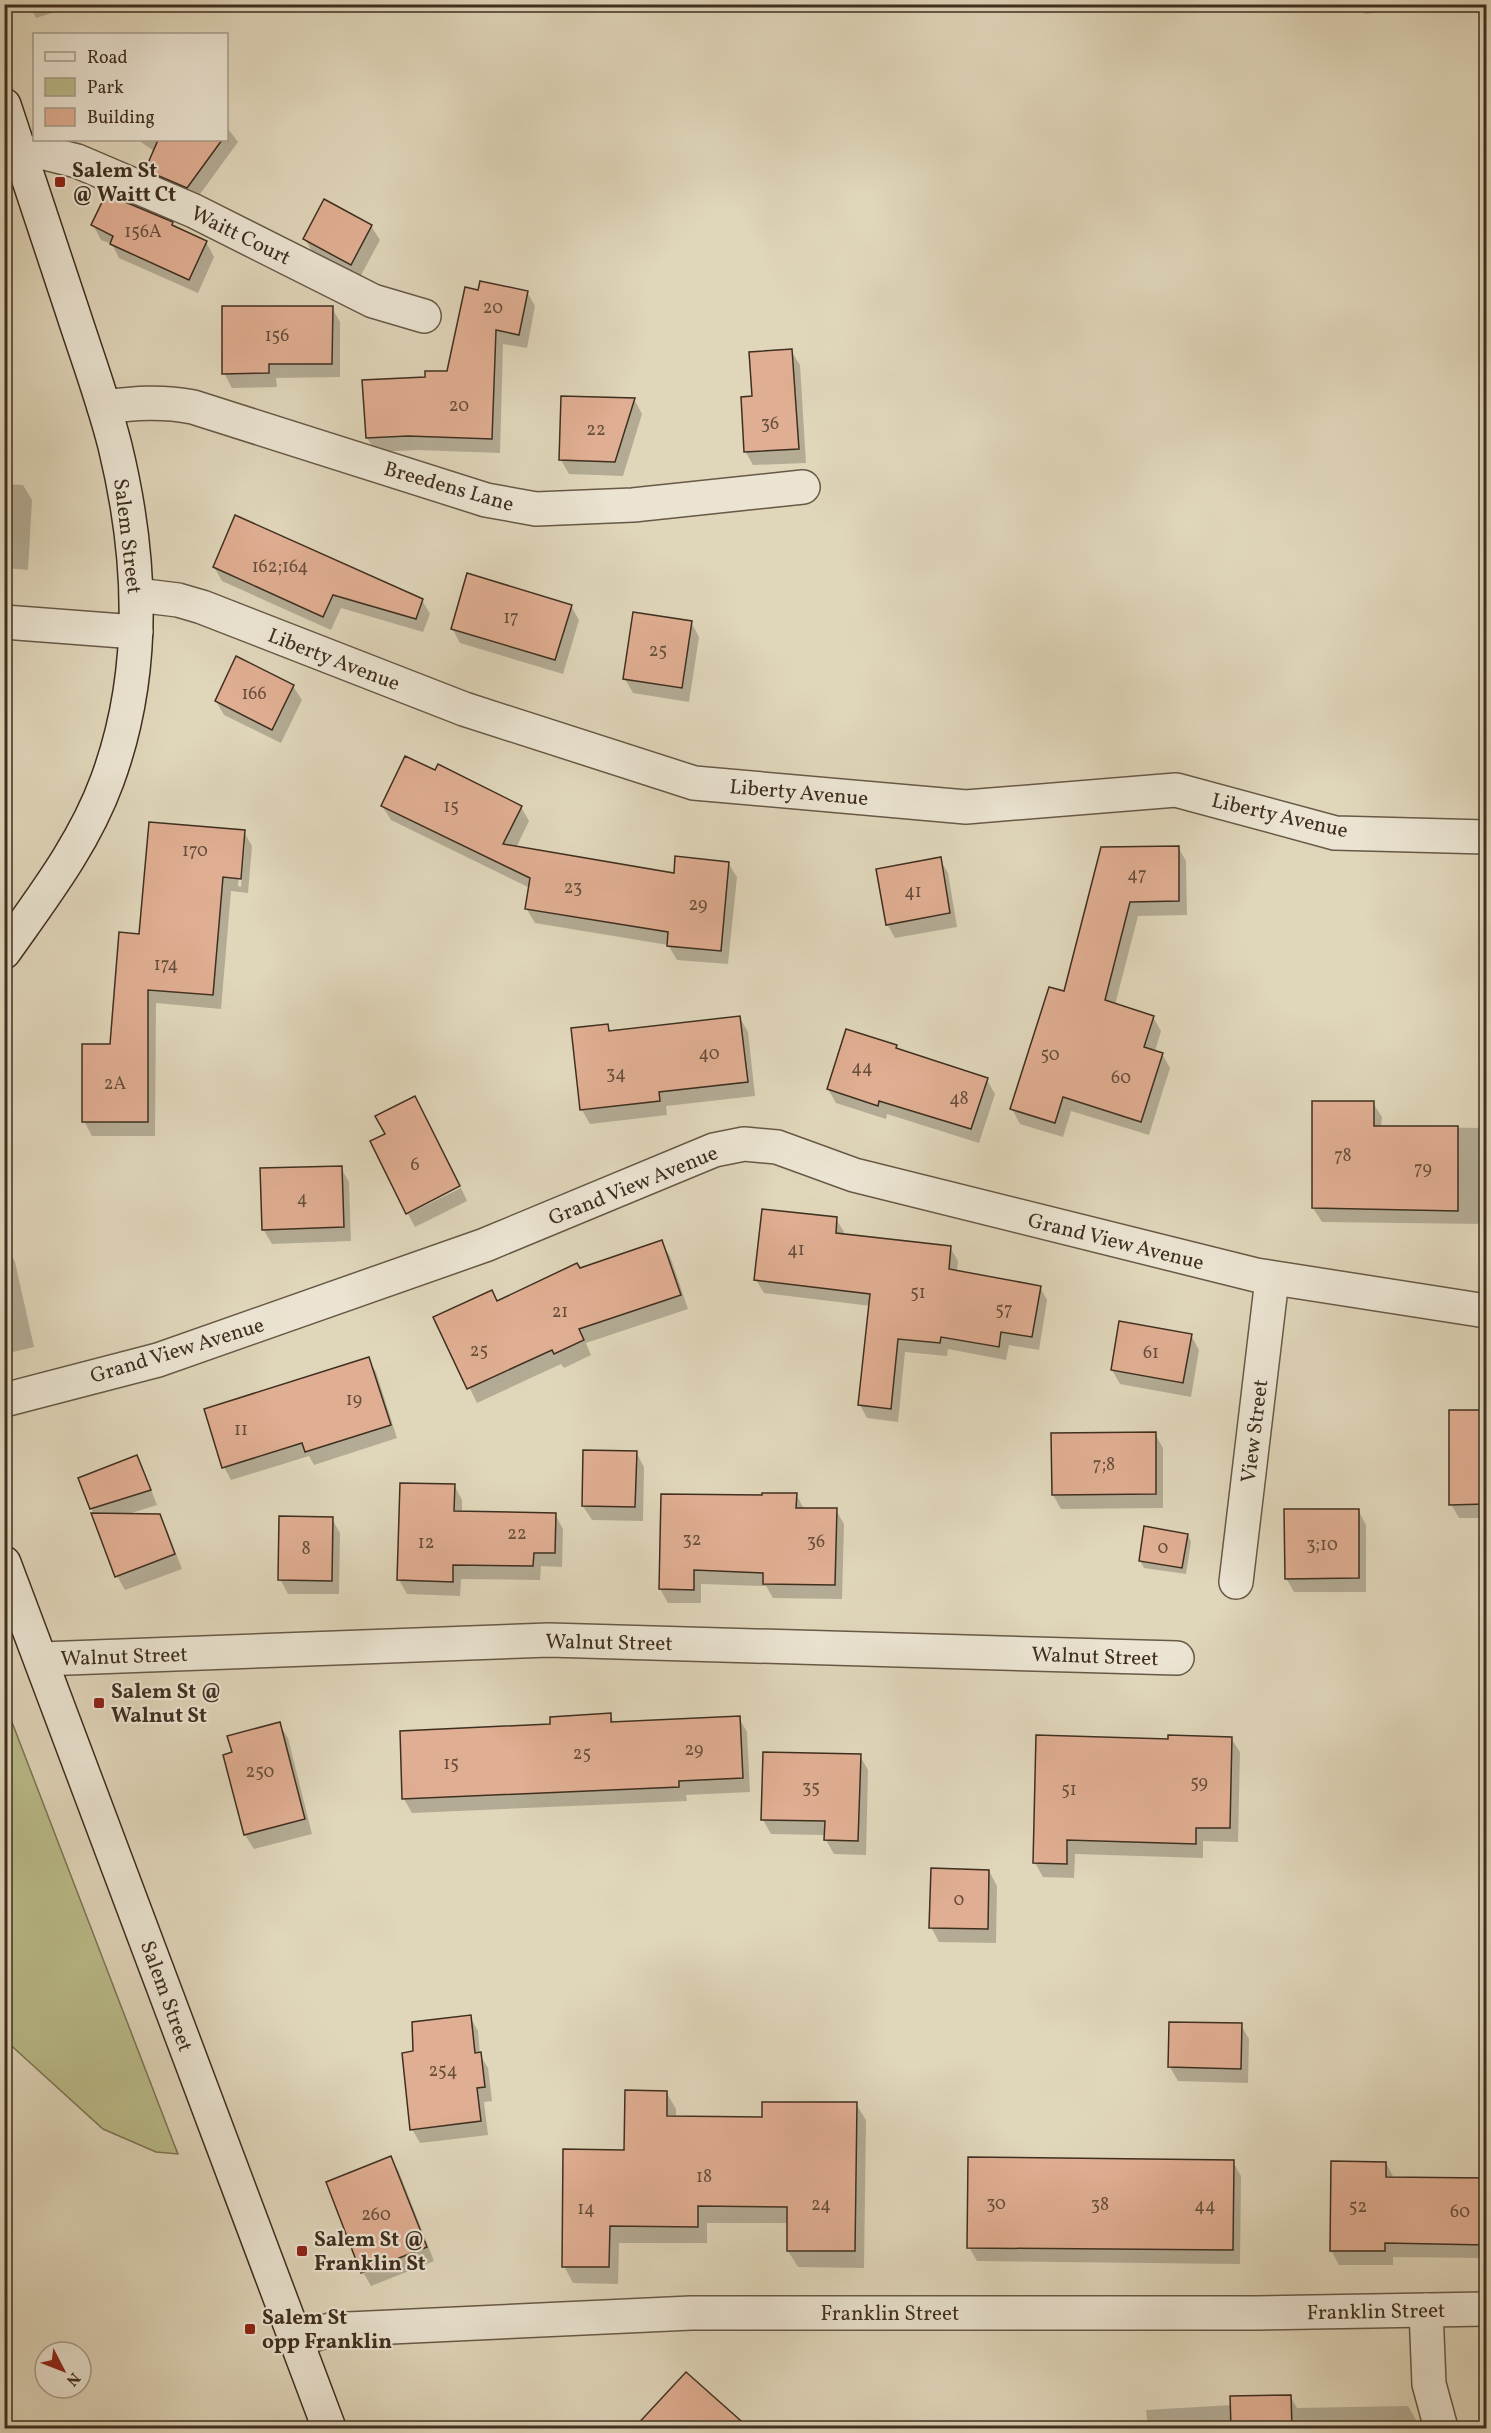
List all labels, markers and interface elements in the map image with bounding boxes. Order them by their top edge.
legend [33,33,228,141]
text: Road [87,46,128,71]
text: Park [87,76,124,101]
text: Building [87,106,155,131]
place label: Salem St @ Waitt Ct [72,157,176,210]
marker: Salem St @ Waitt Ct [53,175,67,189]
street label: Waitt Court [185,200,295,273]
house number: 156A [124,220,162,245]
house number: 20 [483,296,503,321]
house number: 156 [265,324,289,349]
house number: 20 [449,394,469,419]
house number: 36 [761,412,779,437]
house number: 22 [586,418,606,443]
street label: Breedens Lane [380,455,517,520]
street label: Salem Street [105,477,148,596]
house number: 162;164 [252,555,308,580]
house number: 17 [503,606,519,631]
street label: Liberty Avenue [263,622,404,699]
house number: 25 [649,639,667,664]
house number: 166 [241,682,267,707]
street label: Liberty Avenue [728,773,870,814]
street label: Liberty Avenue [1209,787,1351,846]
house number: 15 [443,795,459,820]
house number: 170 [182,839,208,864]
house number: 47 [1127,863,1147,888]
house number: 23 [564,876,582,901]
house number: 41 [904,880,922,905]
house number: 29 [689,893,707,918]
house number: 174 [154,953,178,978]
house number: 40 [698,1042,720,1067]
house number: 50 [1040,1043,1060,1068]
house number: 44 [851,1056,873,1081]
house number: 34 [606,1062,626,1087]
house number: 60 [1111,1066,1131,1091]
house number: 2A [104,1072,126,1097]
house number: 48 [949,1087,969,1112]
street label: Grand View Avenue [544,1139,723,1234]
house number: 78 [1334,1144,1352,1169]
house number: 6 [410,1153,420,1178]
house number: 79 [1414,1157,1432,1182]
house number: 4 [297,1187,307,1212]
street label: Grand View Avenue [1025,1207,1207,1278]
house number: 41 [787,1238,805,1263]
house number: 51 [910,1281,926,1306]
house number: 57 [995,1298,1013,1323]
house number: 21 [552,1300,568,1325]
street label: Grand View Avenue [87,1311,268,1392]
house number: 25 [470,1339,488,1364]
house number: 61 [1143,1341,1159,1366]
street label: View Street [1235,1378,1276,1485]
house number: 19 [346,1388,362,1413]
house number: 11 [234,1418,248,1443]
house number: 7;8 [1093,1453,1115,1478]
house number: 22 [507,1522,527,1547]
house number: 32 [683,1528,701,1553]
house number: 36 [807,1530,825,1555]
house number: 12 [418,1531,434,1556]
house number: 3;10 [1306,1533,1338,1558]
house number: 0 [1158,1536,1169,1561]
house number: 8 [301,1537,311,1562]
street label: Walnut Street [545,1628,673,1659]
street label: Walnut Street [60,1641,188,1674]
street label: Walnut Street [1031,1641,1159,1674]
place label: Salem St @ Walnut St [111,1678,221,1731]
marker: Salem St @ Walnut St [92,1696,106,1710]
house number: 29 [685,1738,703,1763]
house number: 25 [573,1742,591,1767]
house number: 15 [443,1752,459,1777]
house number: 250 [246,1760,275,1785]
house number: 59 [1190,1771,1208,1796]
house number: 35 [802,1776,820,1801]
house number: 51 [1061,1778,1077,1803]
house number: 0 [954,1888,965,1913]
street label: Salem Street [132,1937,199,2056]
house number: 254 [428,2059,458,2084]
house number: 18 [696,2165,712,2190]
house number: 30 [986,2192,1006,2217]
house number: 24 [811,2193,831,2218]
house number: 38 [1091,2193,1109,2218]
house number: 44 [1194,2194,1216,2219]
house number: 52 [1349,2195,1367,2220]
house number: 14 [577,2197,595,2222]
house number: 60 [1450,2200,1470,2225]
house number: 260 [361,2203,391,2228]
place label: Salem St @ Franklin St [314,2226,426,2279]
marker: Salem St @ Franklin St [295,2244,309,2258]
street label: Franklin Street [1306,2297,1446,2328]
street label: Franklin Street [821,2300,959,2329]
place label: Salem St opp Franklin [262,2304,392,2357]
marker: Salem St opp Franklin [243,2322,257,2336]
north arrow [33,2340,93,2400]
text: N [60,2367,85,2391]

